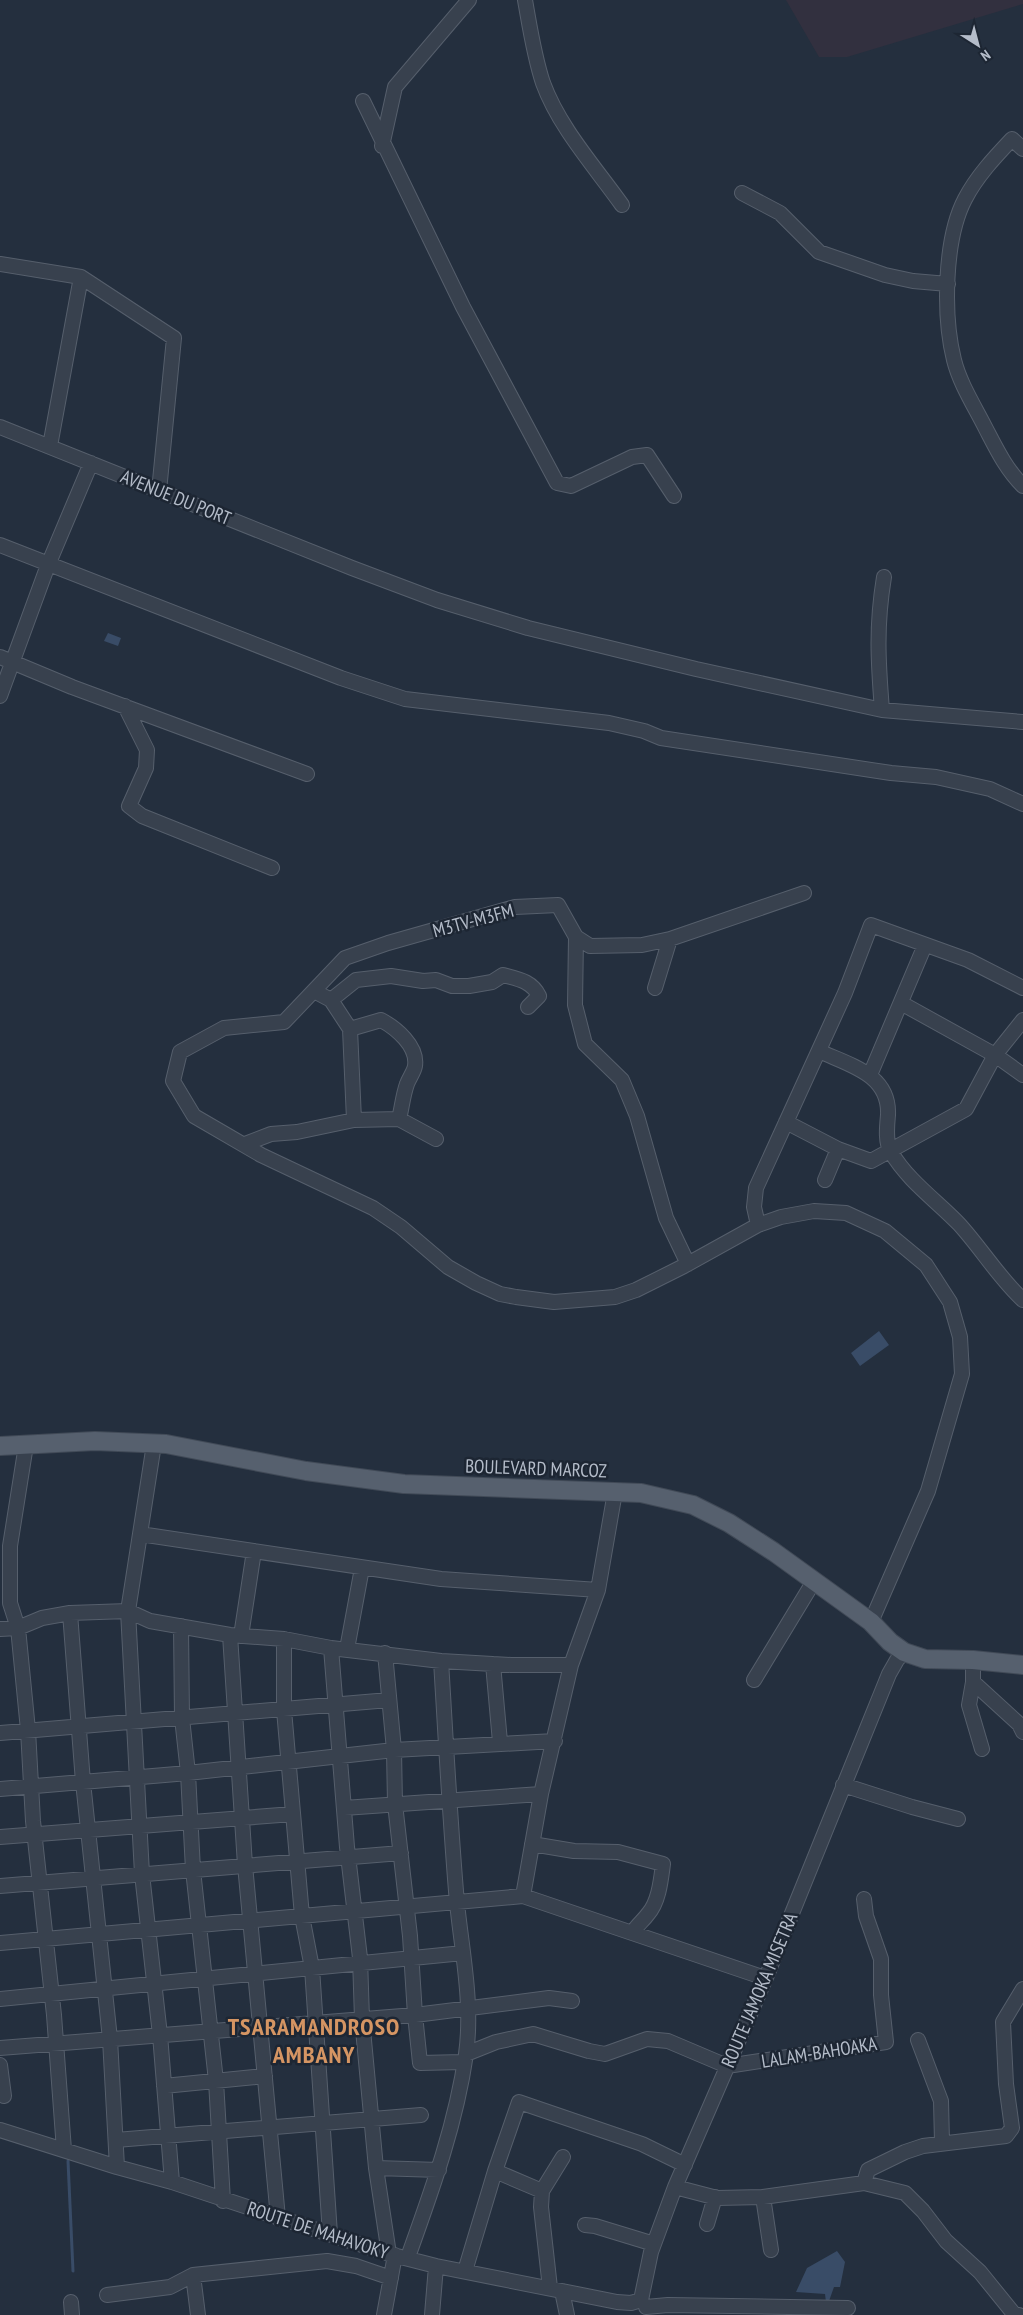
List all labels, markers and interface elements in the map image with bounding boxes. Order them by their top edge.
north arrow [953,20,1003,70]
text: N [977,46,994,65]
street label: AVENUE DU PORT [117,464,235,530]
street label: M3TV-M3FM [430,898,516,942]
street label: BOULEVARD MARCOZ [465,1454,607,1482]
street label: ROUTE JAMOKA MISETRA [716,1909,802,2071]
district label: TSARAMANDROSO AMBANY [228,2011,400,2070]
street label: LALAM-BAHOAKA [760,2031,878,2073]
street label: ROUTE DE MAHAVOKY [244,2196,392,2264]

